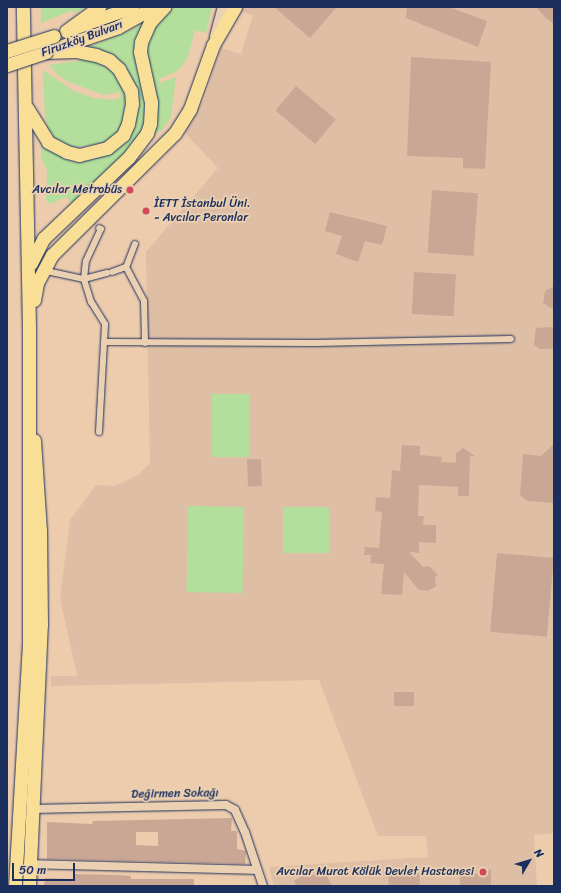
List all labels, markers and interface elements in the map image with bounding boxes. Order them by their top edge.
street label: Firuzköy Bulvarı [39,18,125,60]
place label: Avcılar Metrobüs [31,183,122,197]
marker: Avcılar Metrobüs [125,185,135,195]
place label: İETT İstanbul Üni. - Avcılar Peronlar [154,197,251,225]
marker: İETT İstanbul Üni. - Avcılar Peronlar [141,206,151,216]
street label: Değirmen Sokağı [131,786,219,802]
north arrow [509,841,549,881]
text: N [529,844,549,862]
scale bar [14,855,77,881]
text: 50 m [19,859,46,881]
place label: Avcılar Murat Kölük Devlet Hastanesi [277,865,474,879]
marker: Avcılar Murat Kölük Devlet Hastanesi [477,866,489,878]

